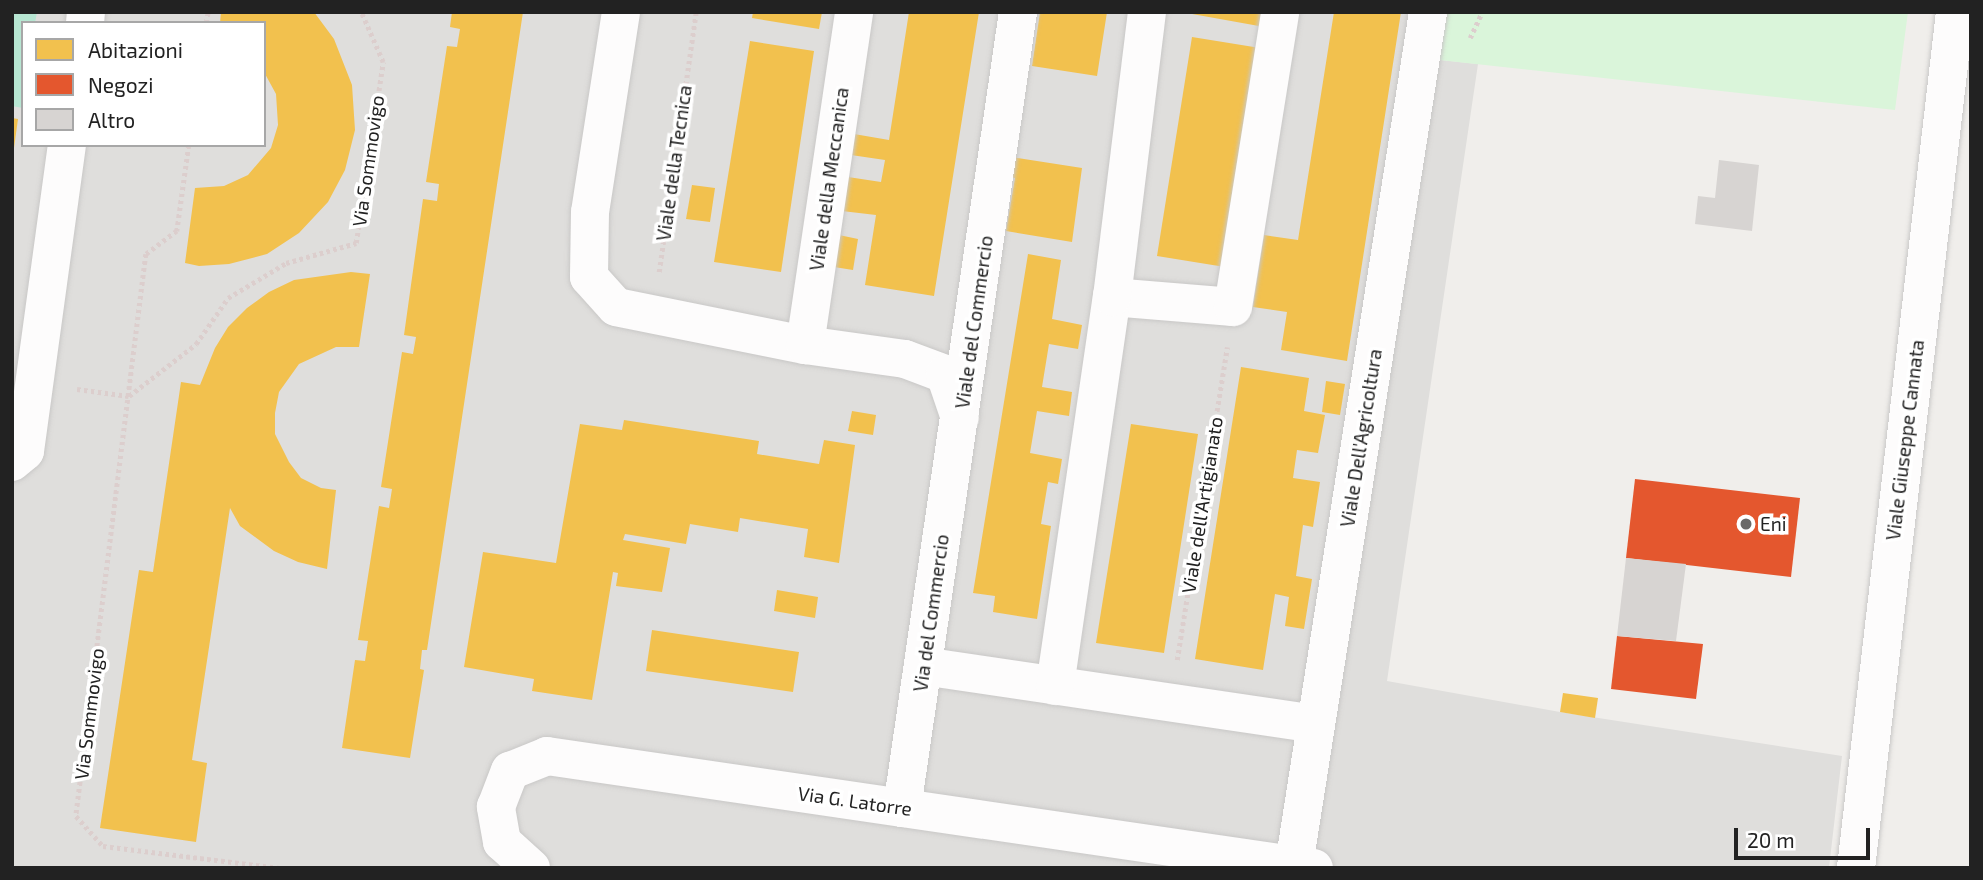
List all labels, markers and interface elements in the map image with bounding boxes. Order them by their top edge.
legend [21,21,266,147]
text: Abitazioni [88,37,183,62]
text: Negozi [88,72,154,97]
street label: Viale della Tecnica [652,83,696,243]
street label: Viale della Meccanica [805,86,853,272]
street label: Via Sommovigo [347,94,389,228]
text: Altro [88,107,135,132]
street label: Viale del Commercio [951,234,997,410]
street label: Viale Giuseppe Cannata [1881,338,1929,542]
street label: Viale Dell'Agricoltura [1336,347,1386,529]
street label: Viale dell'Artigianato [1177,415,1227,595]
place label: Eni [1760,513,1786,535]
marker: Eni [1738,516,1754,532]
street label: Via del Commercio [909,533,953,693]
street label: Via Sommovigo [70,647,108,781]
street label: Via G. Latorre [797,782,913,820]
scale bar [1738,814,1874,858]
text: 20 m [1747,827,1795,852]

